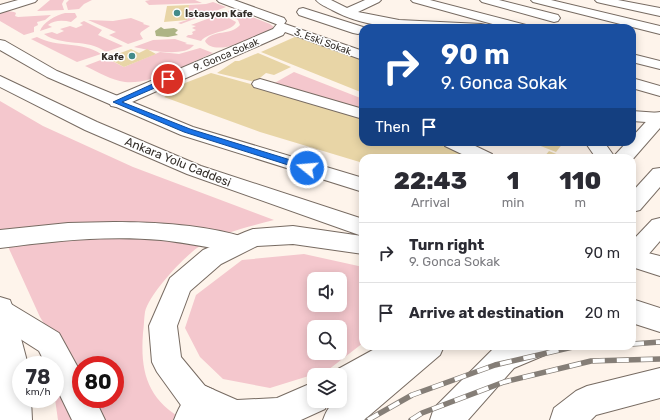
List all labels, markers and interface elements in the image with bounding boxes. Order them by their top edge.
marker: İstasyon Kafe [172,8,182,18]
place label: İstasyon Kafe [185,8,253,20]
street label: 3. Eski Sokak [292,26,354,58]
street label: 9. Gonca Sokak [192,35,262,74]
text: 90 m [441,38,510,71]
icon: right [375,40,427,92]
place label: Kafe [101,51,124,63]
marker: Kafe [127,51,137,61]
pin [151,62,185,96]
icon: arrive [157,68,179,90]
text: 9. Gonca Sokak [441,72,567,94]
icon: arrive [418,116,440,138]
text: Then [375,118,410,136]
street label: Ankara Yolu Caddesi [123,134,233,190]
position arrow [286,147,328,189]
text: 22:43 [394,167,467,195]
text: 1 [507,167,519,195]
text: 110 [559,167,601,195]
text: Arrival [411,195,450,210]
text: min [502,195,524,210]
text: m [574,195,586,210]
text: Turn right [409,236,484,254]
icon: right [375,242,397,264]
text: 90 m [585,244,620,262]
text: 9. Gonca Sokak [409,254,500,269]
map controls [307,272,347,408]
button: sound [307,272,347,312]
icon: arrive [375,302,397,324]
text: Arrive at destination [409,304,564,322]
text: 20 m [585,304,620,322]
button: search [307,320,347,360]
speed limit sign: 80 [72,356,124,408]
text: 78 [26,365,51,389]
button: layers [307,368,347,408]
text: km/h [26,386,50,398]

